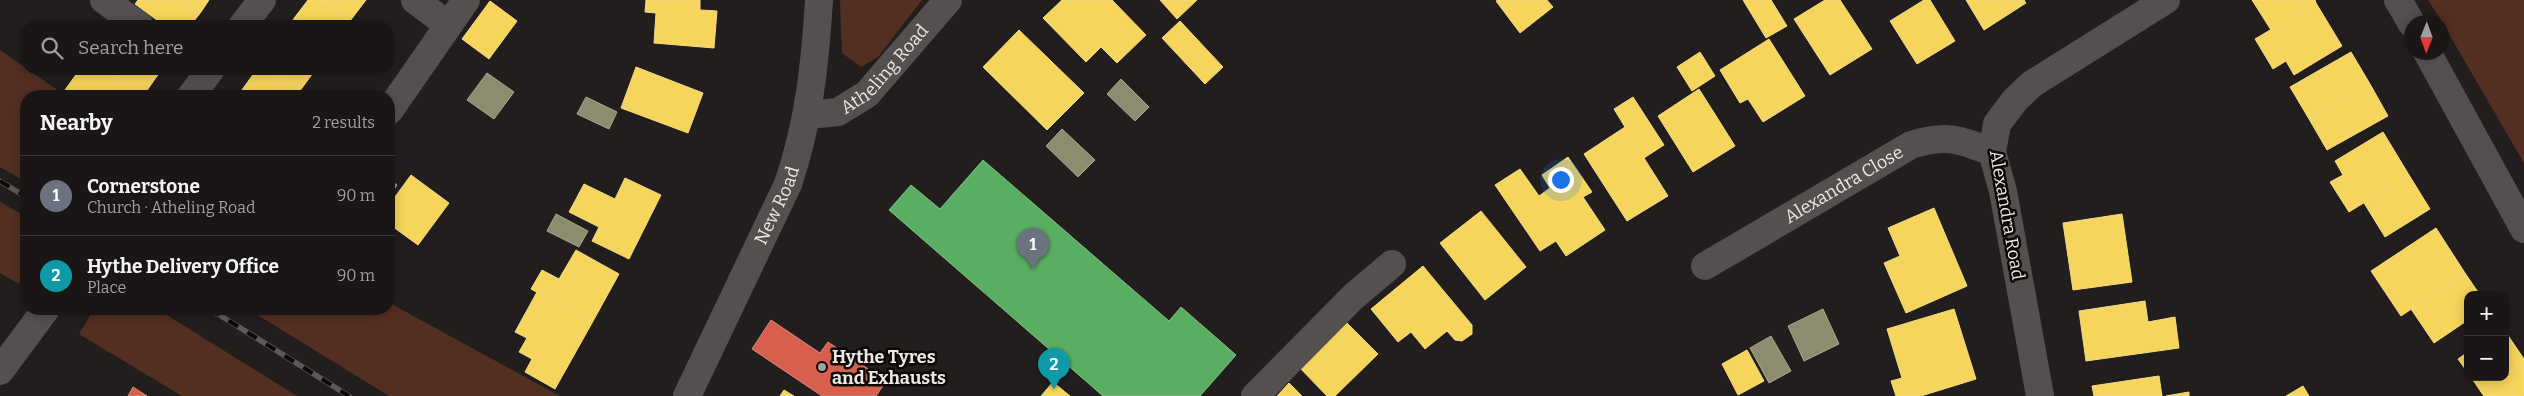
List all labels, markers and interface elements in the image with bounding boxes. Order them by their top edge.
north arrow [2404,15,2449,60]
search box [20,20,395,75]
street label: Atheling Road [836,20,933,119]
icon: search [38,34,66,62]
text: Search here [78,36,183,59]
text: Nearby [40,110,113,136]
text: 2 results [312,113,375,132]
street label: Alexandra Close [1780,141,1907,228]
street label: Alexandra Road [1985,148,2029,282]
street label: New Road [750,163,804,248]
your location [1548,167,1574,193]
text: Cornerstone [87,175,200,198]
text: 1 [53,186,59,205]
text: 90 m [337,186,375,205]
text: Church · Atheling Road [87,198,256,217]
pin: 1 [1017,228,1049,269]
text: Hythe Delivery Office [87,255,279,278]
text: 2 [51,266,61,285]
text: 90 m [337,266,375,285]
text: Place [87,278,126,297]
map controls [2464,291,2509,381]
button: + [2464,291,2509,336]
button: − [2464,336,2509,381]
place label: Hythe Tyres and Exhausts [832,346,946,389]
pin: 2 [1038,348,1070,389]
marker: Hythe Tyres and Exhausts [816,361,828,373]

